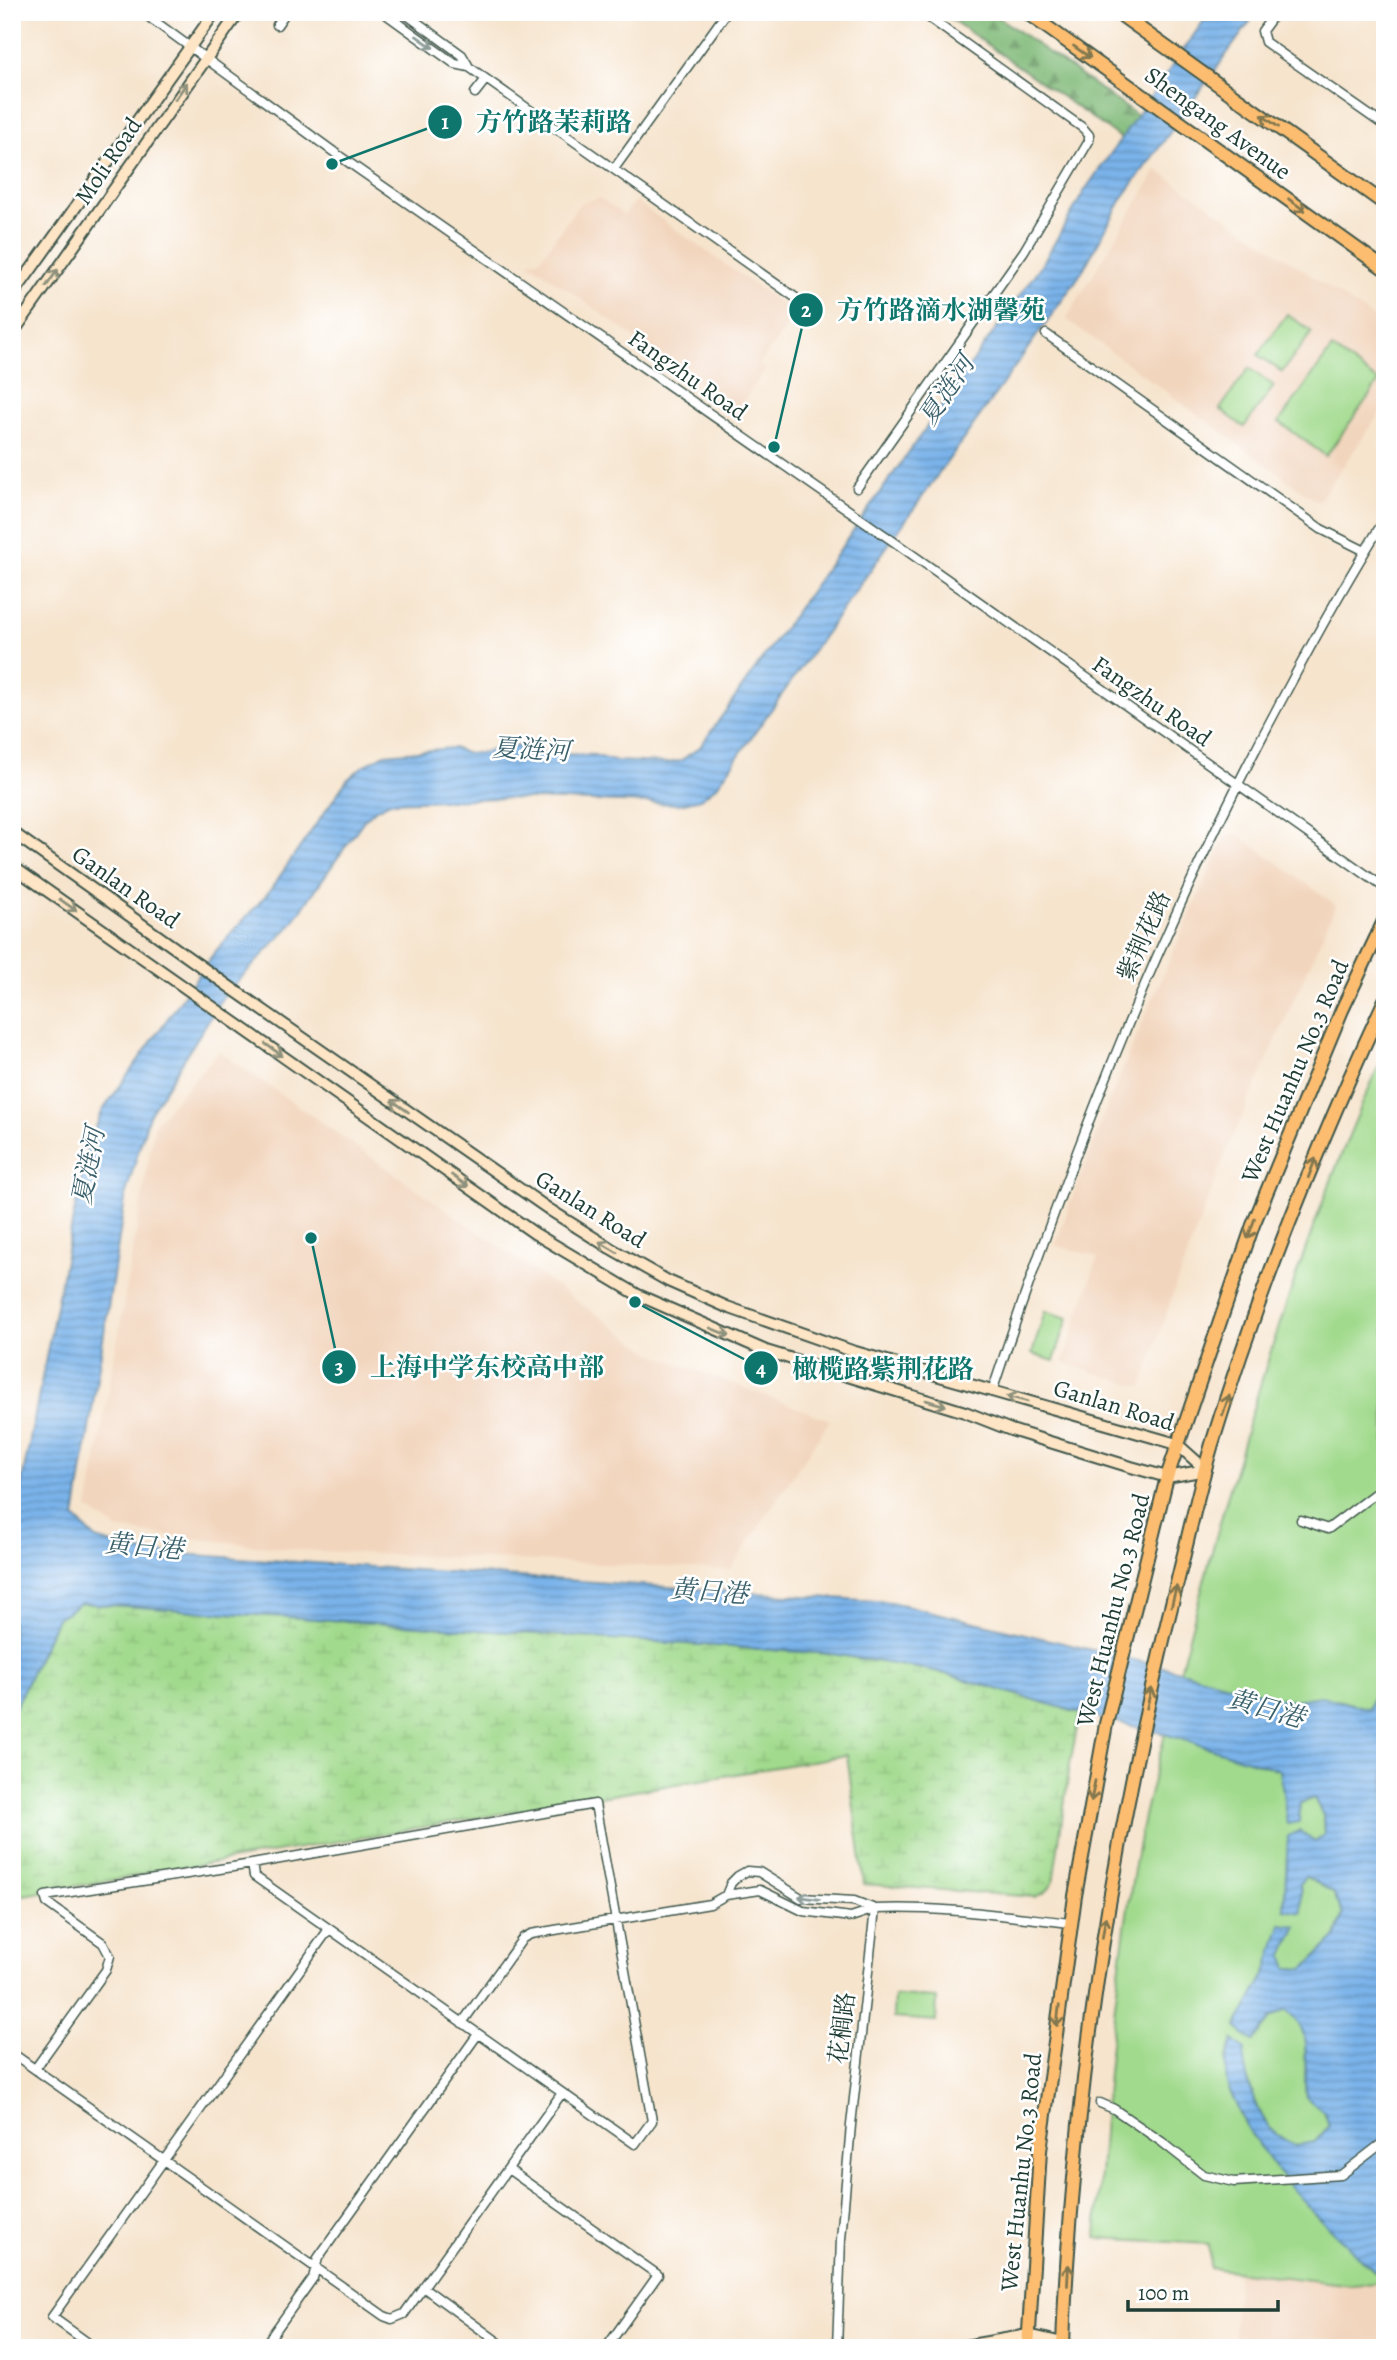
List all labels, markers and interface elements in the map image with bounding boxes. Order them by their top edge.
one-way arrow [415,35,434,49]
one-way arrow [1072,44,1091,59]
street label: Shengang Avenue [1138,59,1298,187]
one-way arrow [174,82,188,101]
callout: 方竹路茉莉路 [427,98,646,145]
text: 方竹路茉莉路 [476,105,632,140]
text: 1 [441,108,449,136]
street label: Moli Road [67,111,149,211]
one-way arrow [1261,114,1280,128]
one-way arrow [1287,198,1306,212]
one-way arrow [45,269,59,288]
callout: 方竹路滴水湖馨苑 [788,286,1059,333]
text: 方竹路滴水湖馨苑 [837,293,1045,328]
text: 2 [801,296,811,324]
street label: Fangzhu Road [622,322,754,428]
water label: 夏涟河 [910,345,985,432]
street label: Fangzhu Road [1086,648,1218,754]
water label: 夏涟河 [491,730,575,769]
street label: Ganlan Road [66,838,186,936]
street label: 紫荆花路 [1110,886,1178,986]
one-way arrow [58,898,77,912]
street label: West Huanhu No.3 Road [1233,954,1357,1188]
one-way arrow [264,1043,283,1057]
one-way arrow [391,1099,410,1113]
water label: 夏涟河 [64,1121,114,1208]
one-way arrow [1306,1158,1319,1180]
street label: Ganlan Road [530,1162,653,1256]
one-way arrow [450,1174,469,1188]
one-way arrow [1244,1217,1257,1239]
one-way arrow [599,1240,619,1254]
one-way arrow [708,1326,730,1339]
callout: 上海中学东校高中部 [321,1343,618,1390]
callout: 橄榄路紫荆花路 [743,1345,988,1392]
text: 上海中学东校高中部 [370,1350,604,1385]
text: 橄榄路紫荆花路 [792,1352,974,1387]
text: 3 [334,1353,344,1381]
text: 4 [756,1355,766,1383]
street label: Ganlan Road [1050,1371,1179,1439]
one-way arrow [1006,1391,1028,1404]
one-way arrow [1220,1394,1233,1416]
one-way arrow [924,1398,946,1411]
street label: West Huanhu No.3 Road [1068,1490,1158,1731]
water label: 黄日港 [104,1526,187,1568]
water label: 黄日港 [669,1571,752,1612]
one-way arrow [1168,1585,1181,1608]
water label: 黄日港 [1224,1681,1311,1737]
one-way arrow [1143,1687,1156,1710]
one-way arrow [1085,1779,1099,1802]
one-way arrow [798,1891,821,1904]
one-way arrow [1098,1916,1111,1939]
street label: 花榈路 [822,1990,862,2066]
one-way arrow [1052,2004,1065,2027]
street label: West Huanhu No.3 Road [992,2051,1049,2294]
one-way arrow [1061,2264,1074,2287]
scale bar [1128,2269,1278,2313]
text: 100 m [1138,2279,1189,2307]

